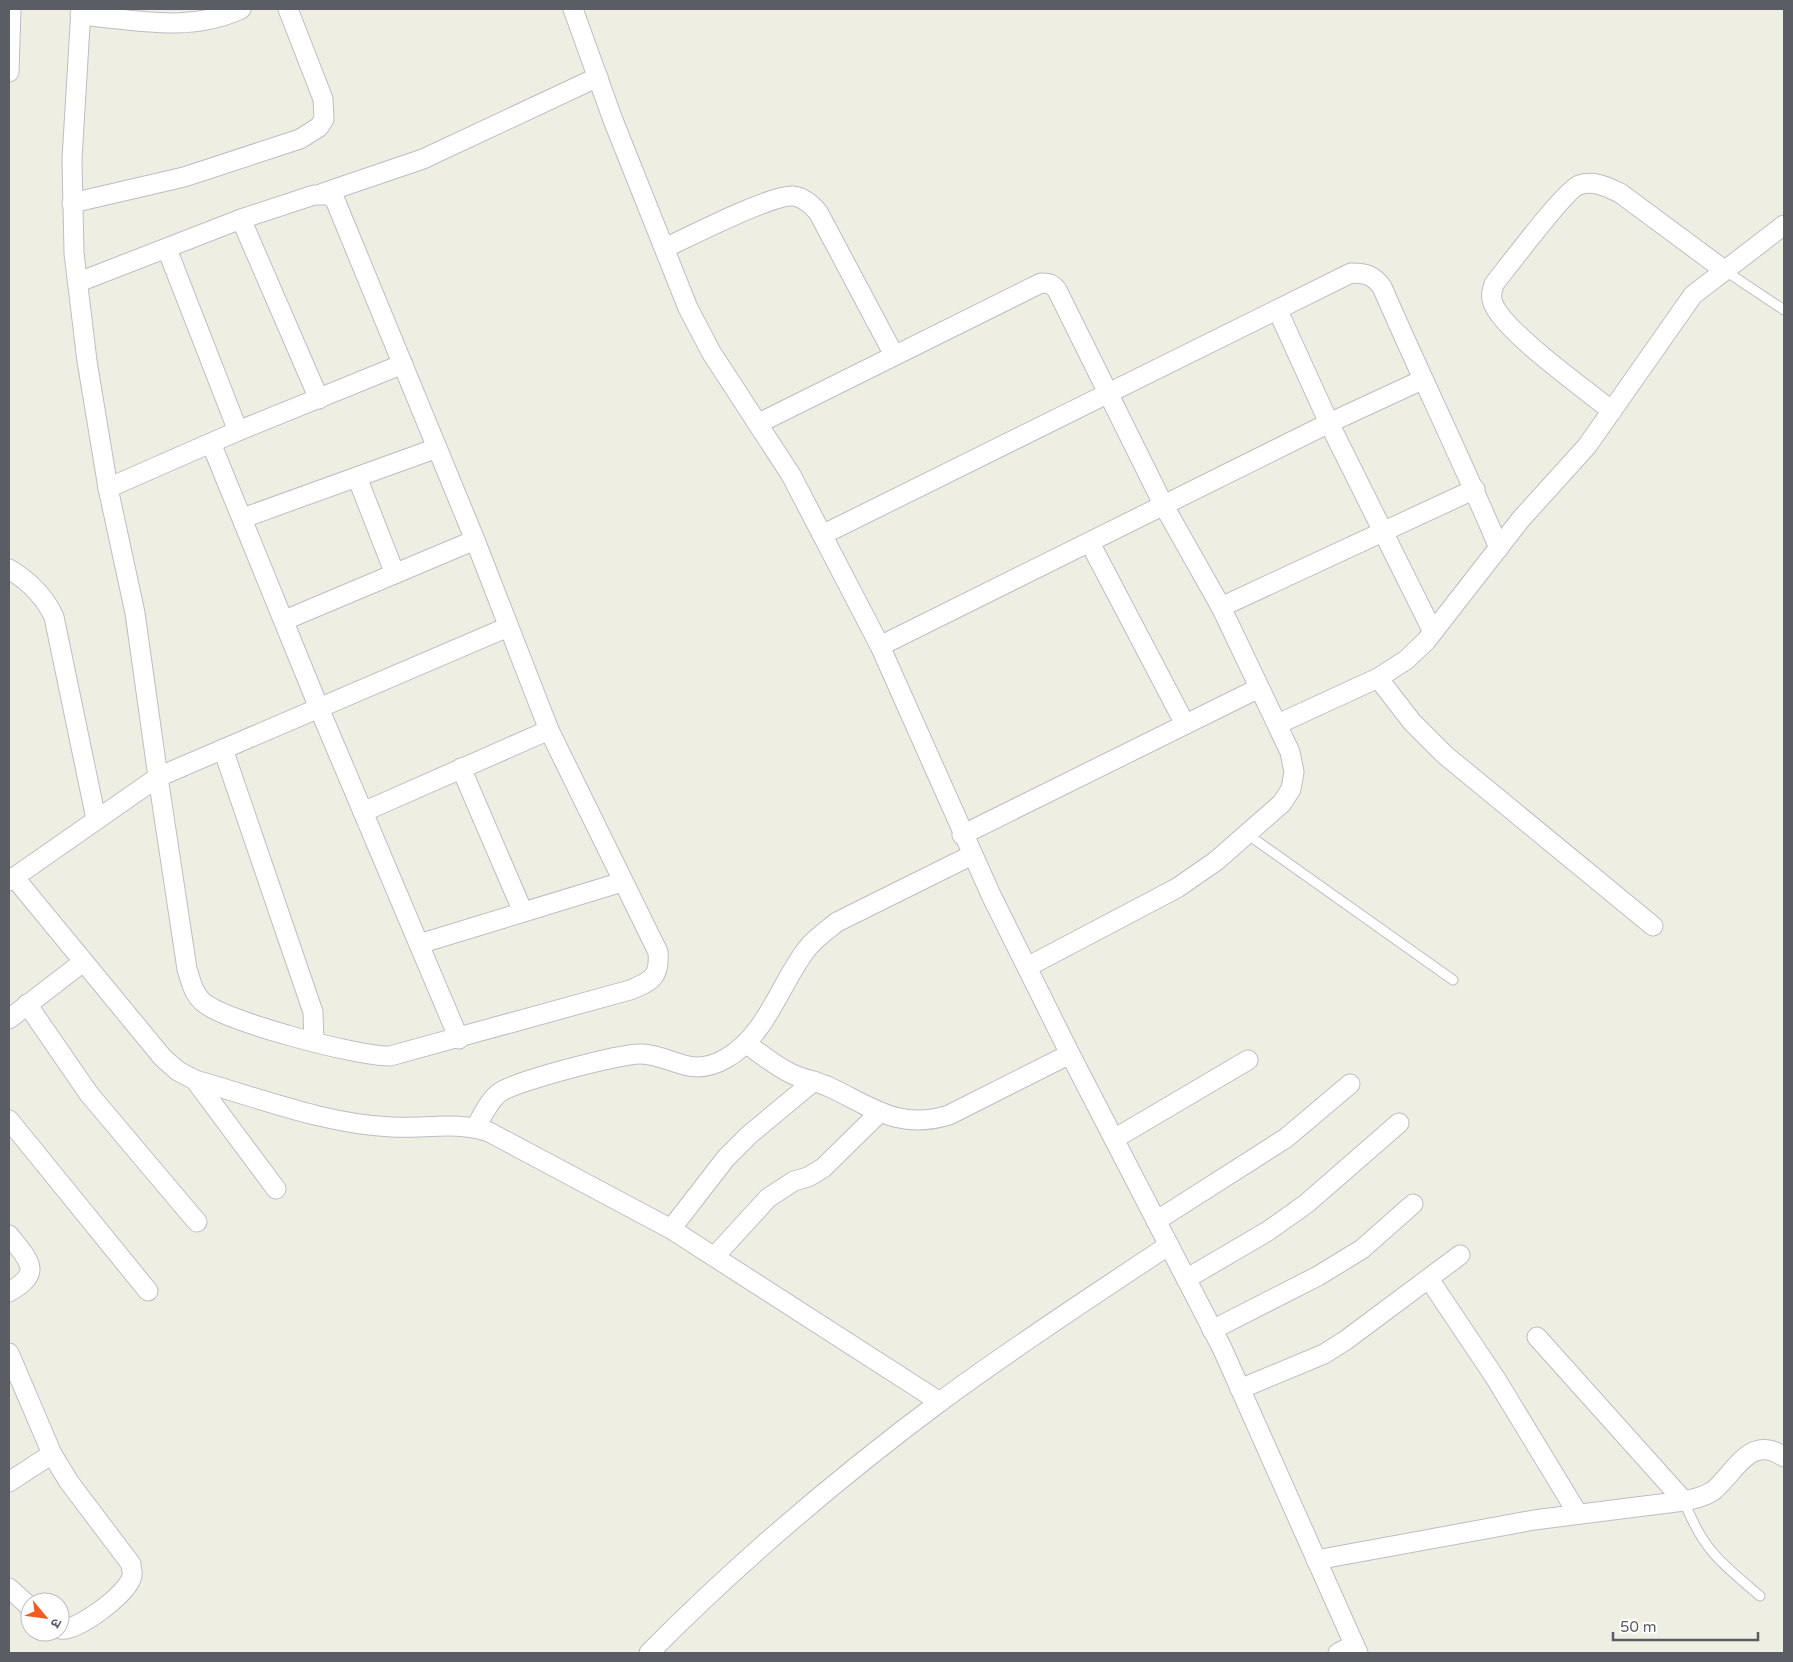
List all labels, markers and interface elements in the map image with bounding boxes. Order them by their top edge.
north arrow [20,1592,70,1642]
scale bar [1613,1610,1758,1642]
text: उ [46,1615,65,1631]
text: 50 m [1620,1618,1657,1636]

